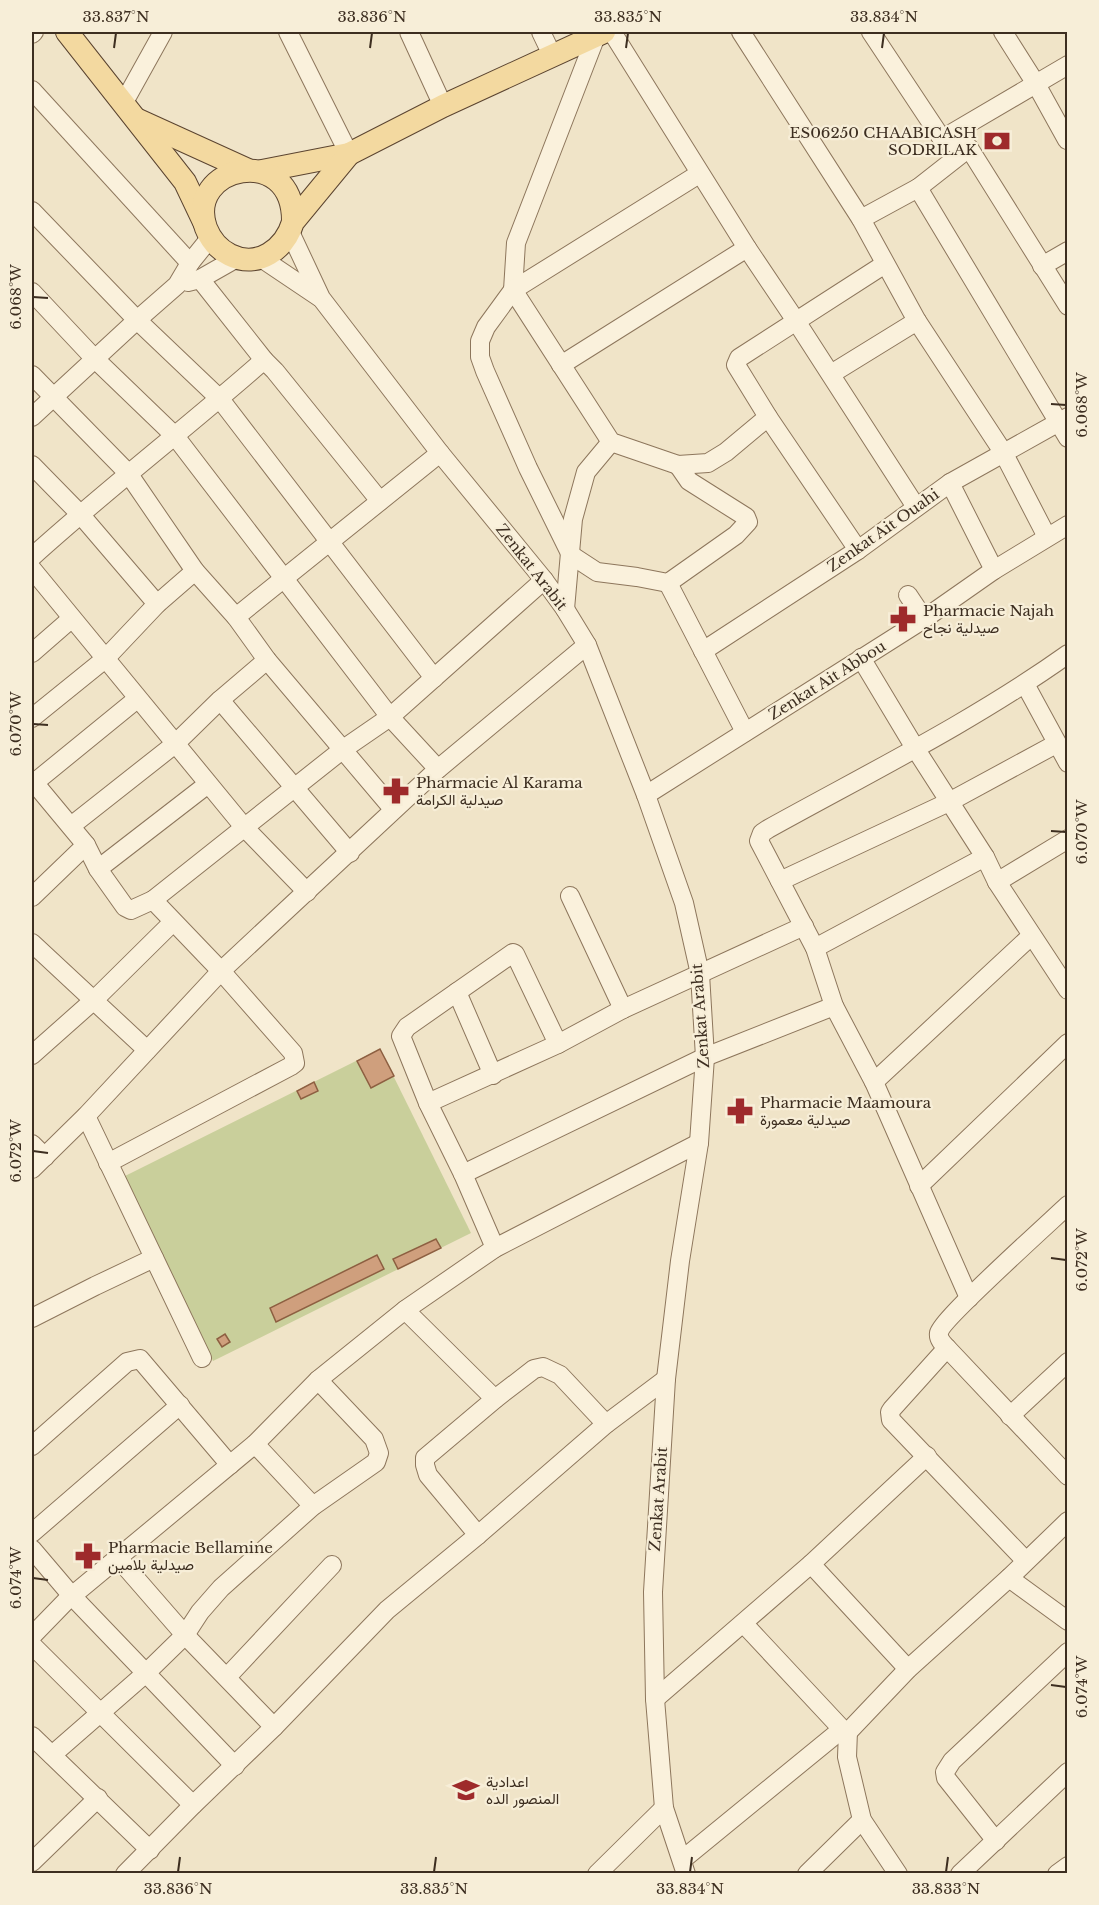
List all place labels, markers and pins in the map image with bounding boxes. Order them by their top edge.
place label: ES06250 CHAABICASH SODRILAK [790,123,977,159]
bank icon: ES06250 CHAABICASH SODRILAK [982,126,1012,156]
place label: Pharmacie Najah صيدلية نجاح [923,601,1054,639]
pharmacy icon: Pharmacie Najah صيدلية نجاح [888,604,918,634]
place label: Pharmacie Al Karama صيدلية الكرامة [416,773,583,809]
pharmacy icon: Pharmacie Al Karama صيدلية الكرامة [381,776,411,806]
place label: Pharmacie Maamoura صيدلية معمورة [760,1093,932,1129]
pharmacy icon: Pharmacie Maamoura صيدلية معمورة [725,1096,755,1126]
place label: Pharmacie Bellamine صيدلية بلامين [108,1538,273,1575]
pharmacy icon: Pharmacie Bellamine صيدلية بلامين [73,1541,103,1571]
place label: اعدادية المنصور الده [486,1772,559,1808]
school or university icon: اعدادية المنصور الده [451,1775,481,1805]

